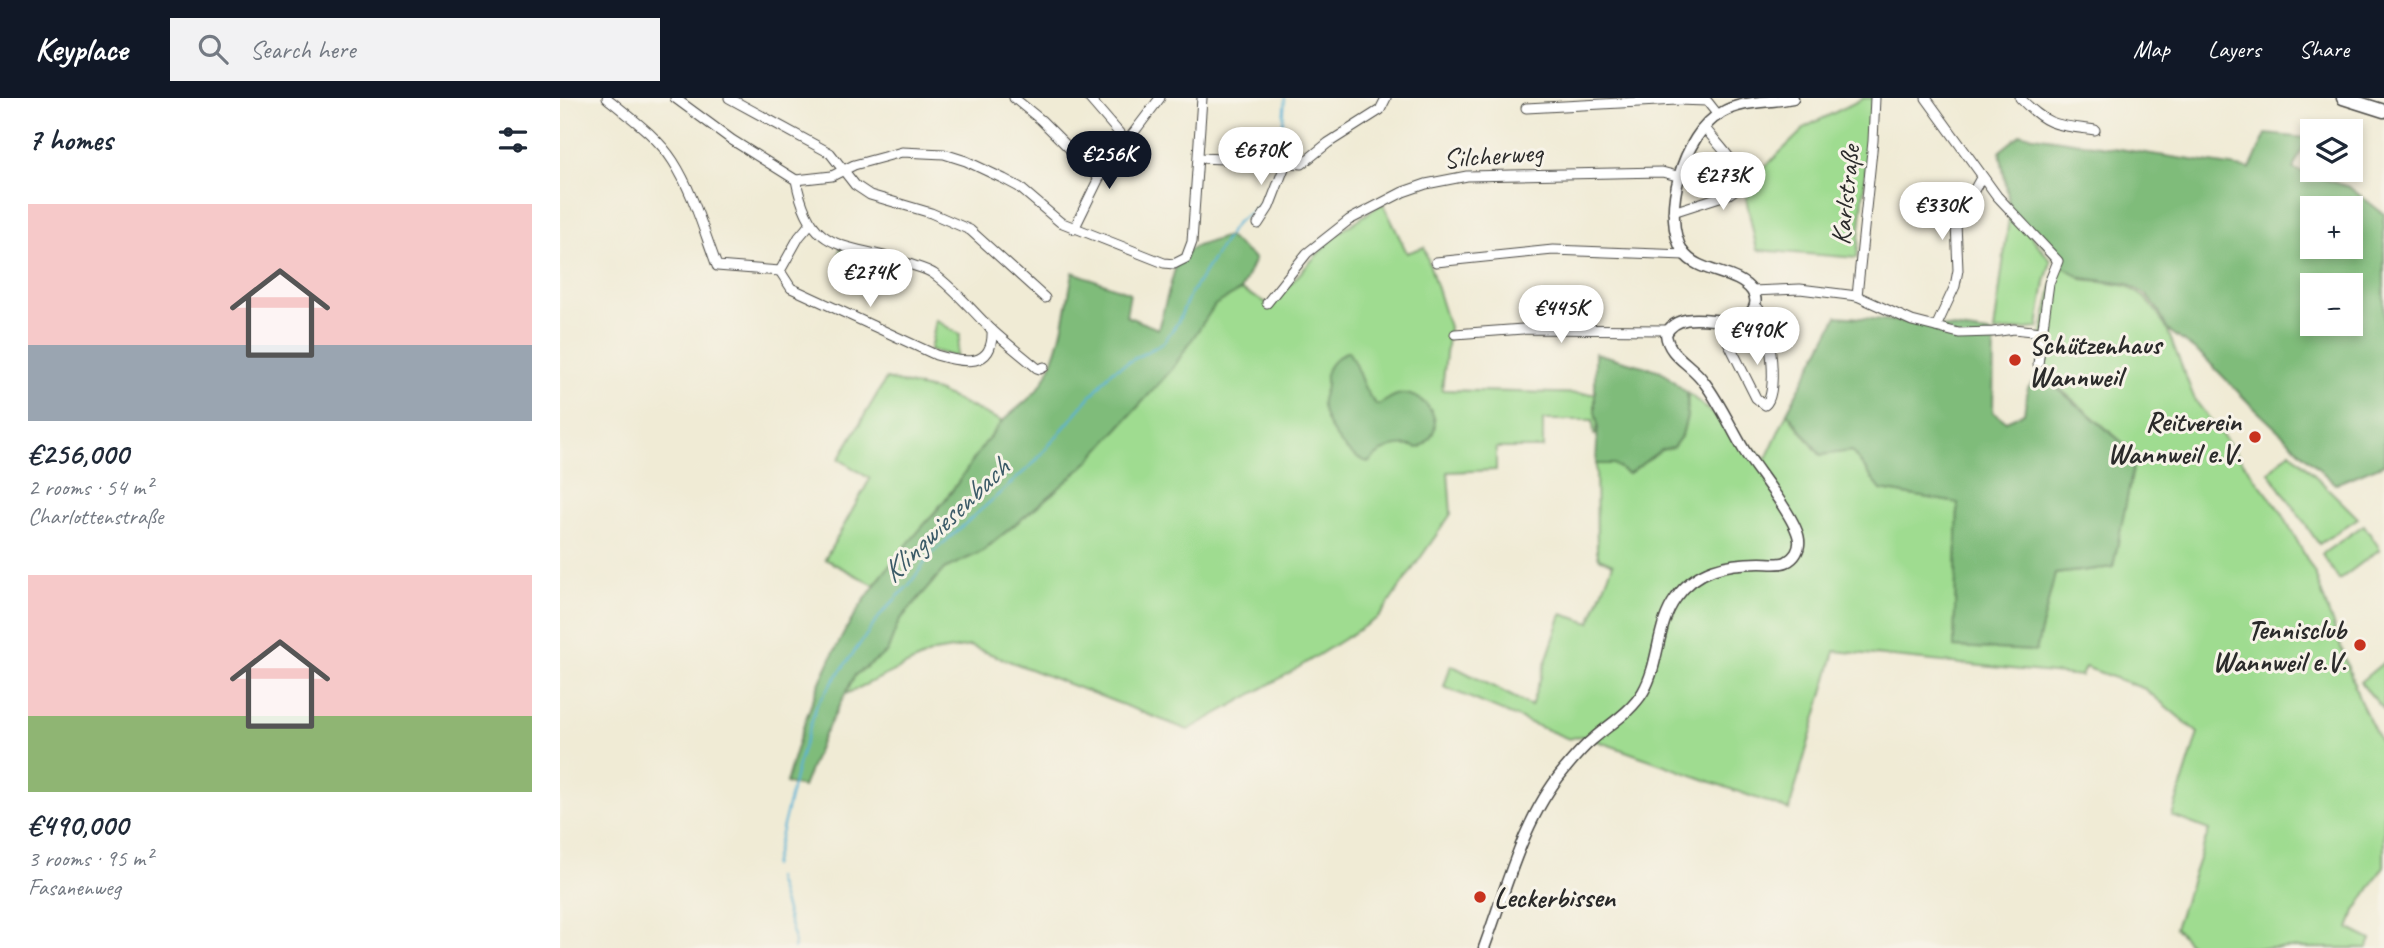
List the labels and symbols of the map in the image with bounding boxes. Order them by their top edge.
pin: €670K [1212,127,1310,187]
pin: €256K [1060,132,1158,191]
street label: Silcherweg [1442,134,1546,176]
street label: Karlstraße [1822,141,1868,247]
pin: €273K [1674,152,1772,212]
pin: €330K [1893,183,1991,242]
pin: €274K [821,250,919,309]
pin: €445K [1512,286,1610,345]
pin: €490K [1708,308,1806,367]
place label: Schützenhaus Wannweil [2029,327,2164,394]
marker: Schützenhaus Wannweil [2007,352,2023,368]
place label: Reitverein Wannweil e.V. [2107,404,2242,471]
marker: Reitverein Wannweil e.V. [2247,429,2263,445]
water label: Klingwiesenbach [873,448,1019,591]
place label: Tennisclub Wannweil e.V. [2212,612,2349,679]
marker: Tennisclub Wannweil e.V. [2352,637,2368,653]
place label: Leckerbissen [1494,880,1616,915]
marker: Leckerbissen [1472,889,1488,905]

